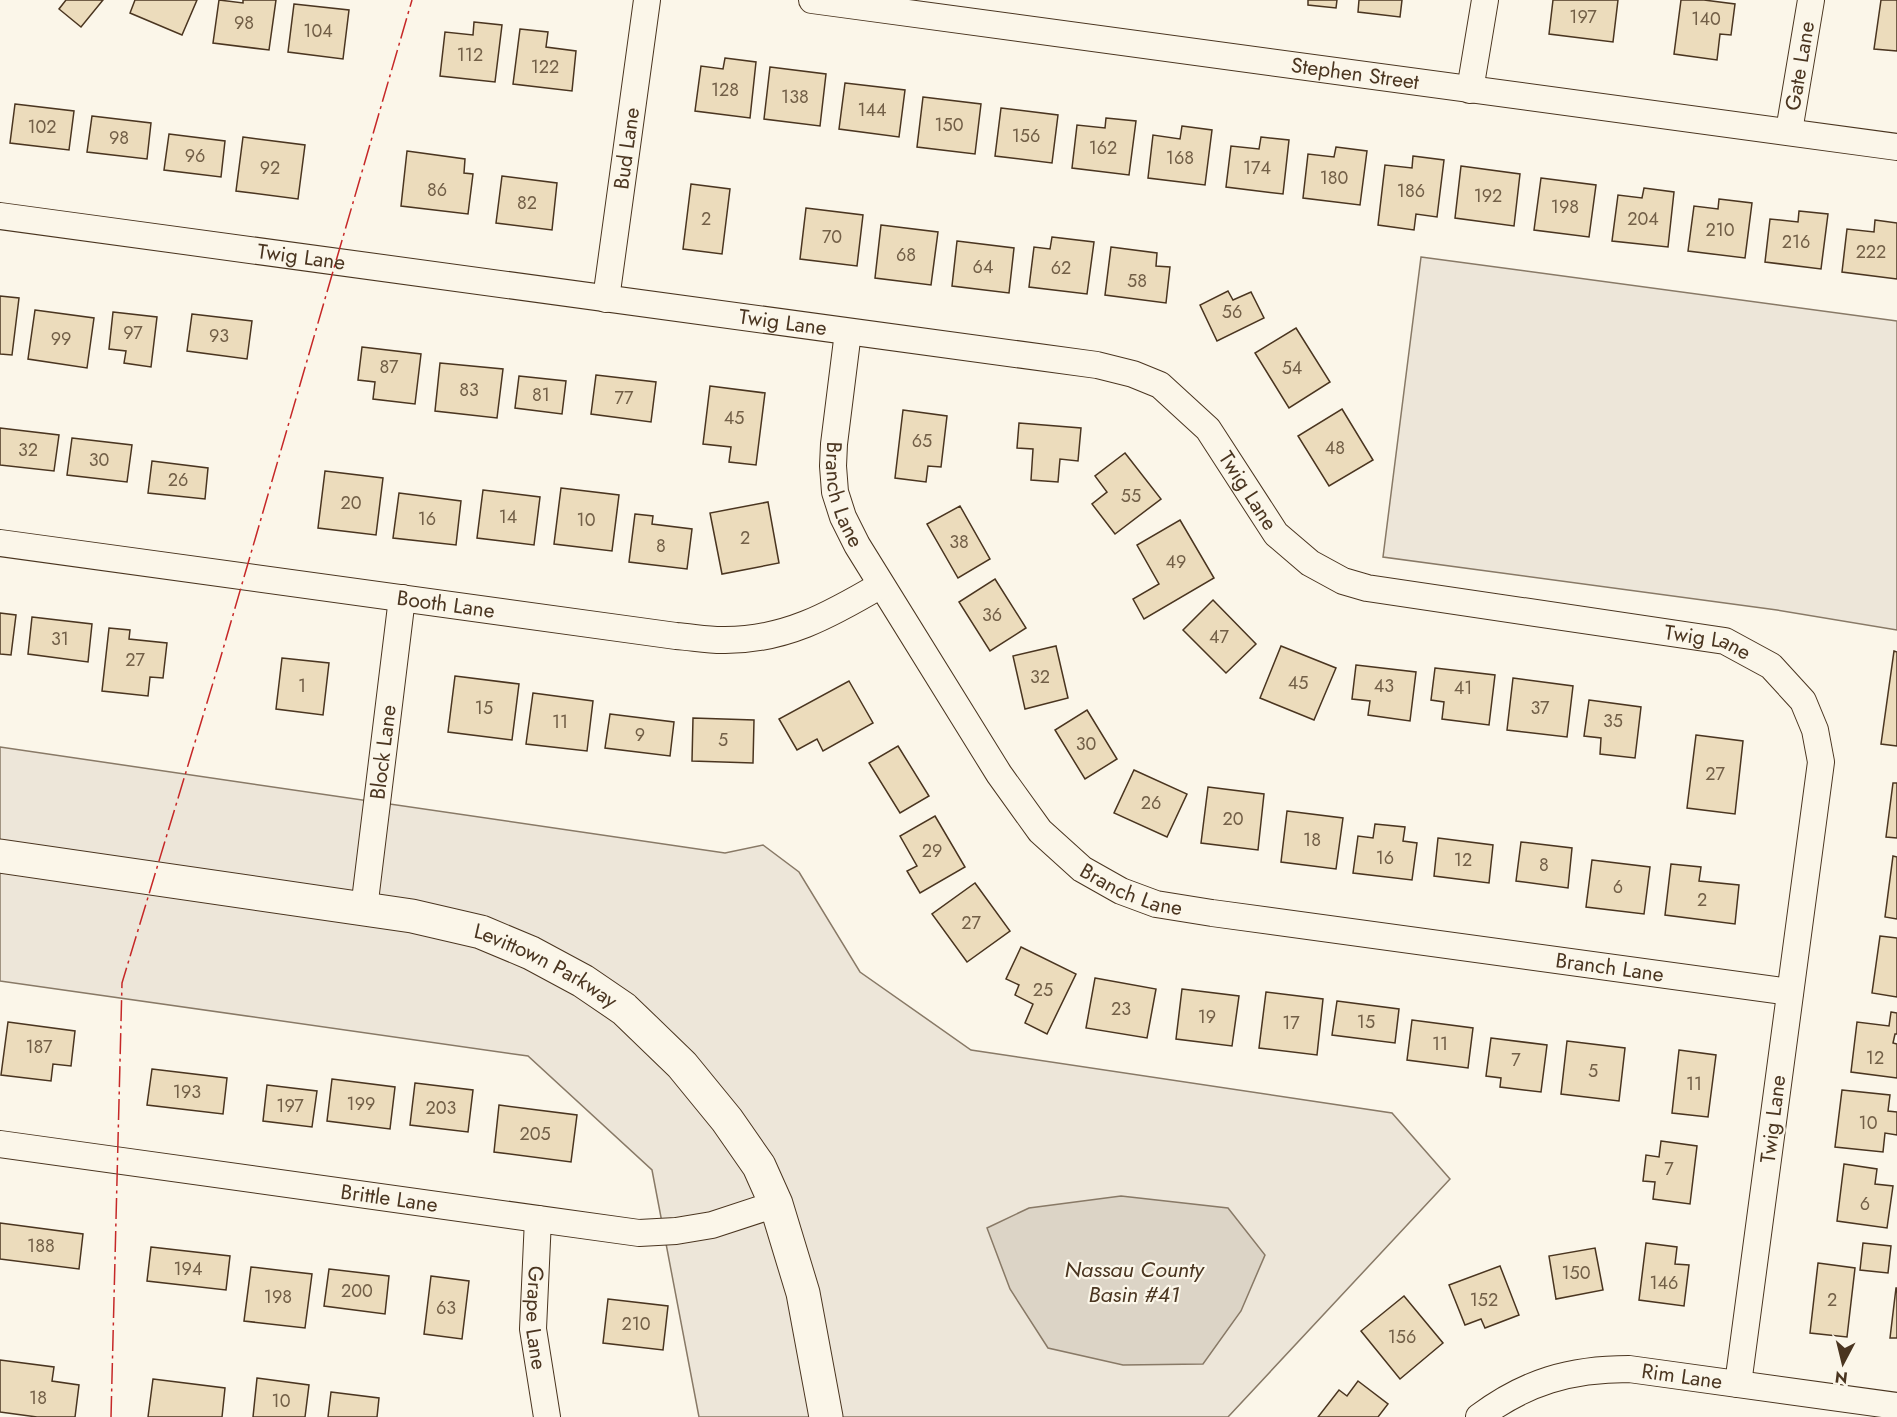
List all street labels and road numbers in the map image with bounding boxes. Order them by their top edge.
street label: Gate Lane [1778,19,1822,113]
street label: Stephen Street [1289,50,1421,97]
street label: Bud Lane [606,105,647,191]
street label: Twig Lane [255,236,347,278]
street label: Twig Lane [737,301,829,343]
street label: Branch Lane [818,441,871,553]
street label: Twig Lane [1211,445,1285,536]
street label: Booth Lane [395,583,497,626]
street label: Twig Lane [1662,617,1757,667]
street label: Block Lane [363,703,404,801]
street label: Branch Lane [1074,856,1185,923]
street label: Levittown Parkway [471,916,624,1016]
street label: Branch Lane [1554,945,1666,990]
street label: Twig Lane [1753,1073,1793,1165]
street label: Brittle Lane [339,1177,440,1220]
street label: Grape Lane [518,1265,554,1372]
street label: Rim Lane [1640,1356,1724,1397]

